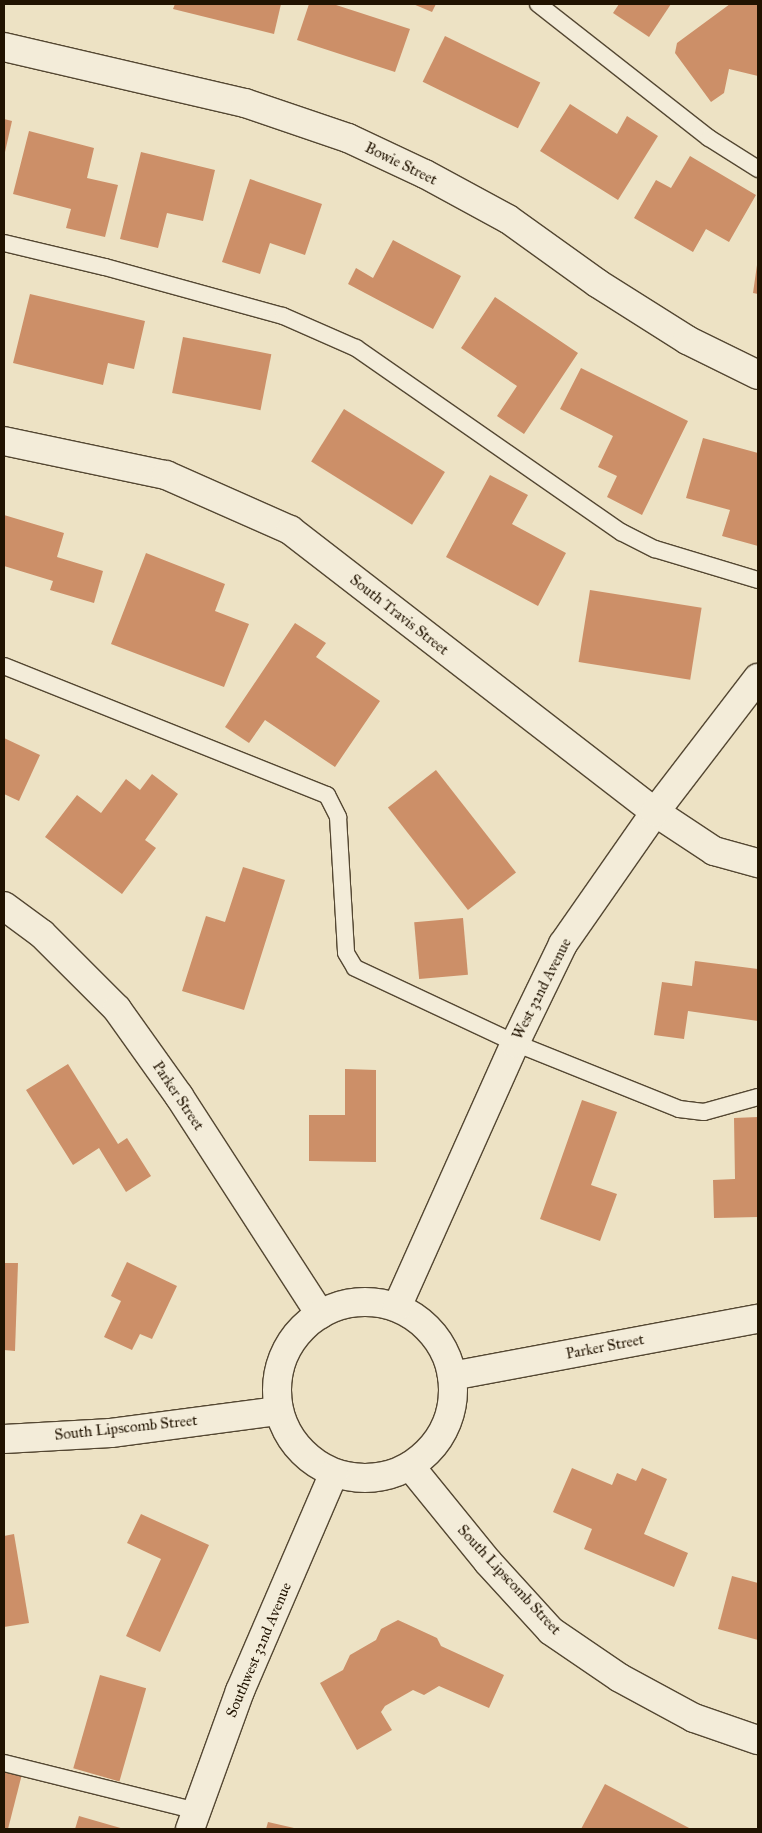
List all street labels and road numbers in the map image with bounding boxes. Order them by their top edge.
street label: Bowie Street [362,139,440,189]
street label: South Travis Street [346,571,452,659]
street label: West 32nd Avenue [509,935,575,1043]
street label: Parker Street [148,1058,208,1134]
street label: Parker Street [564,1331,646,1363]
street label: South Lipscomb Street [54,1412,198,1444]
street label: South Lipscomb Street [453,1521,565,1639]
street label: Southwest 32nd Avenue [222,1580,296,1720]

